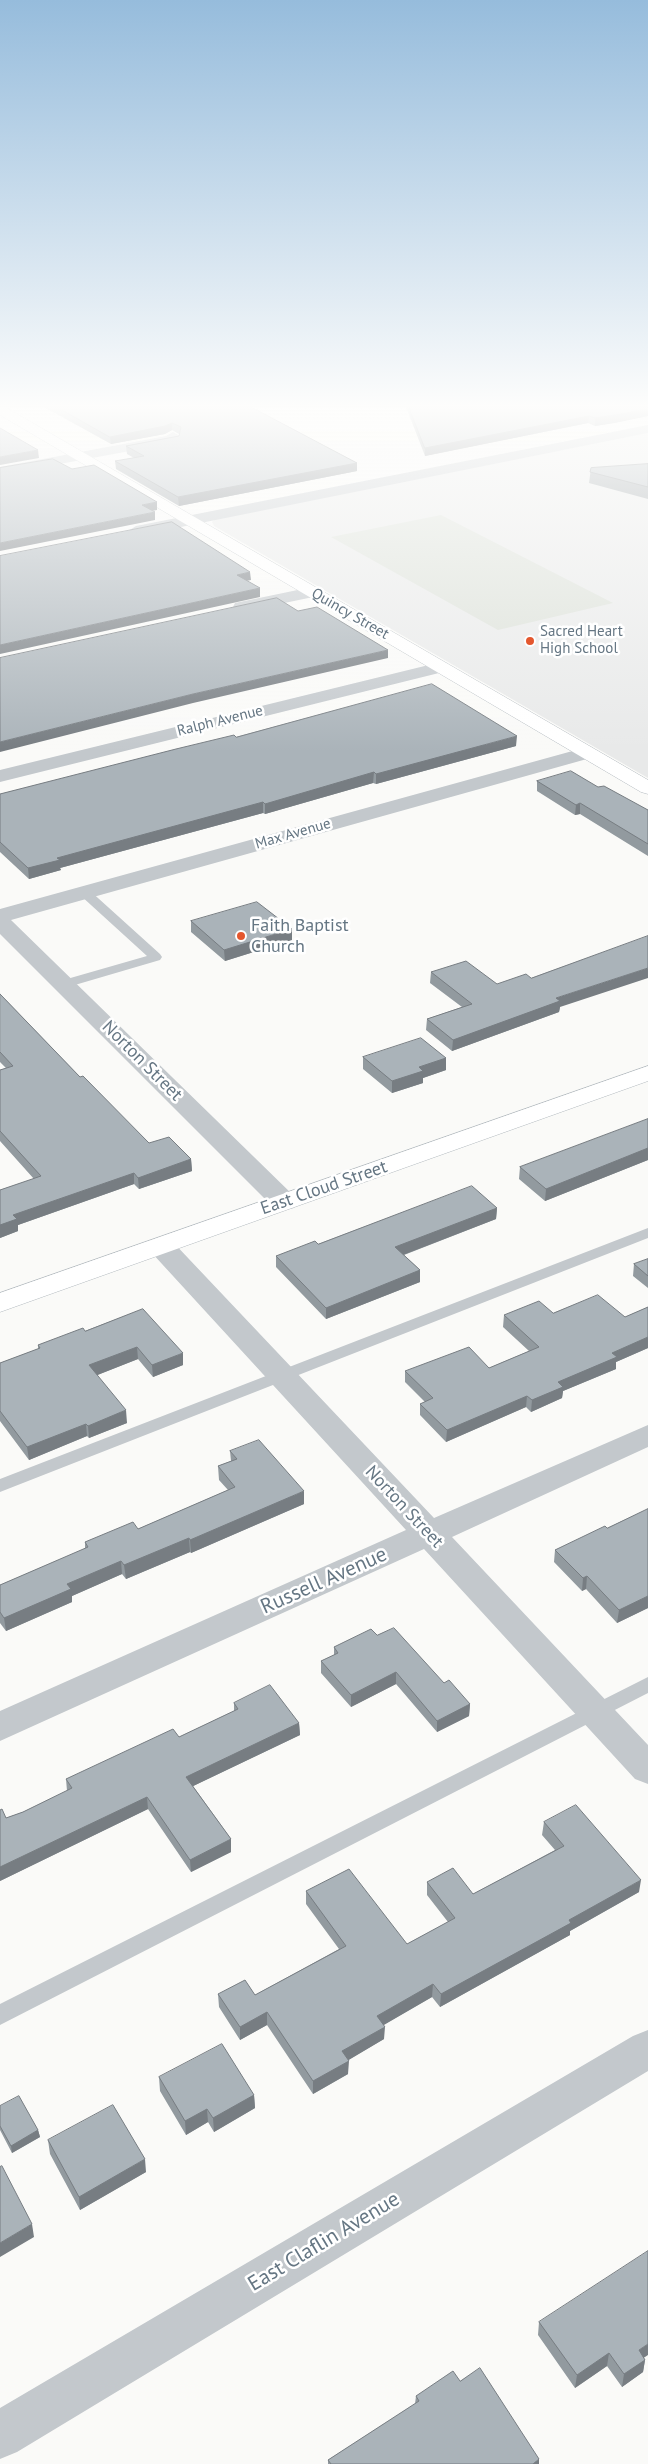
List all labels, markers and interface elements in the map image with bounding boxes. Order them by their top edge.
street label: Quincy Street [308,585,392,643]
place label: Sacred Heart High School [540,623,623,658]
marker: Sacred Heart High School [524,635,536,647]
street label: Ralph Avenue [175,702,265,740]
street label: Max Avenue [253,815,333,853]
place label: Faith Baptist Church [251,915,349,958]
marker: Faith Baptist Church [235,930,247,942]
street label: Norton Street [97,1016,187,1106]
street label: East Cloud Street [258,1156,390,1220]
street label: Norton Street [360,1461,448,1553]
street label: Russell Avenue [257,1542,391,1620]
street label: East Claflin Avenue [244,2187,404,2297]

